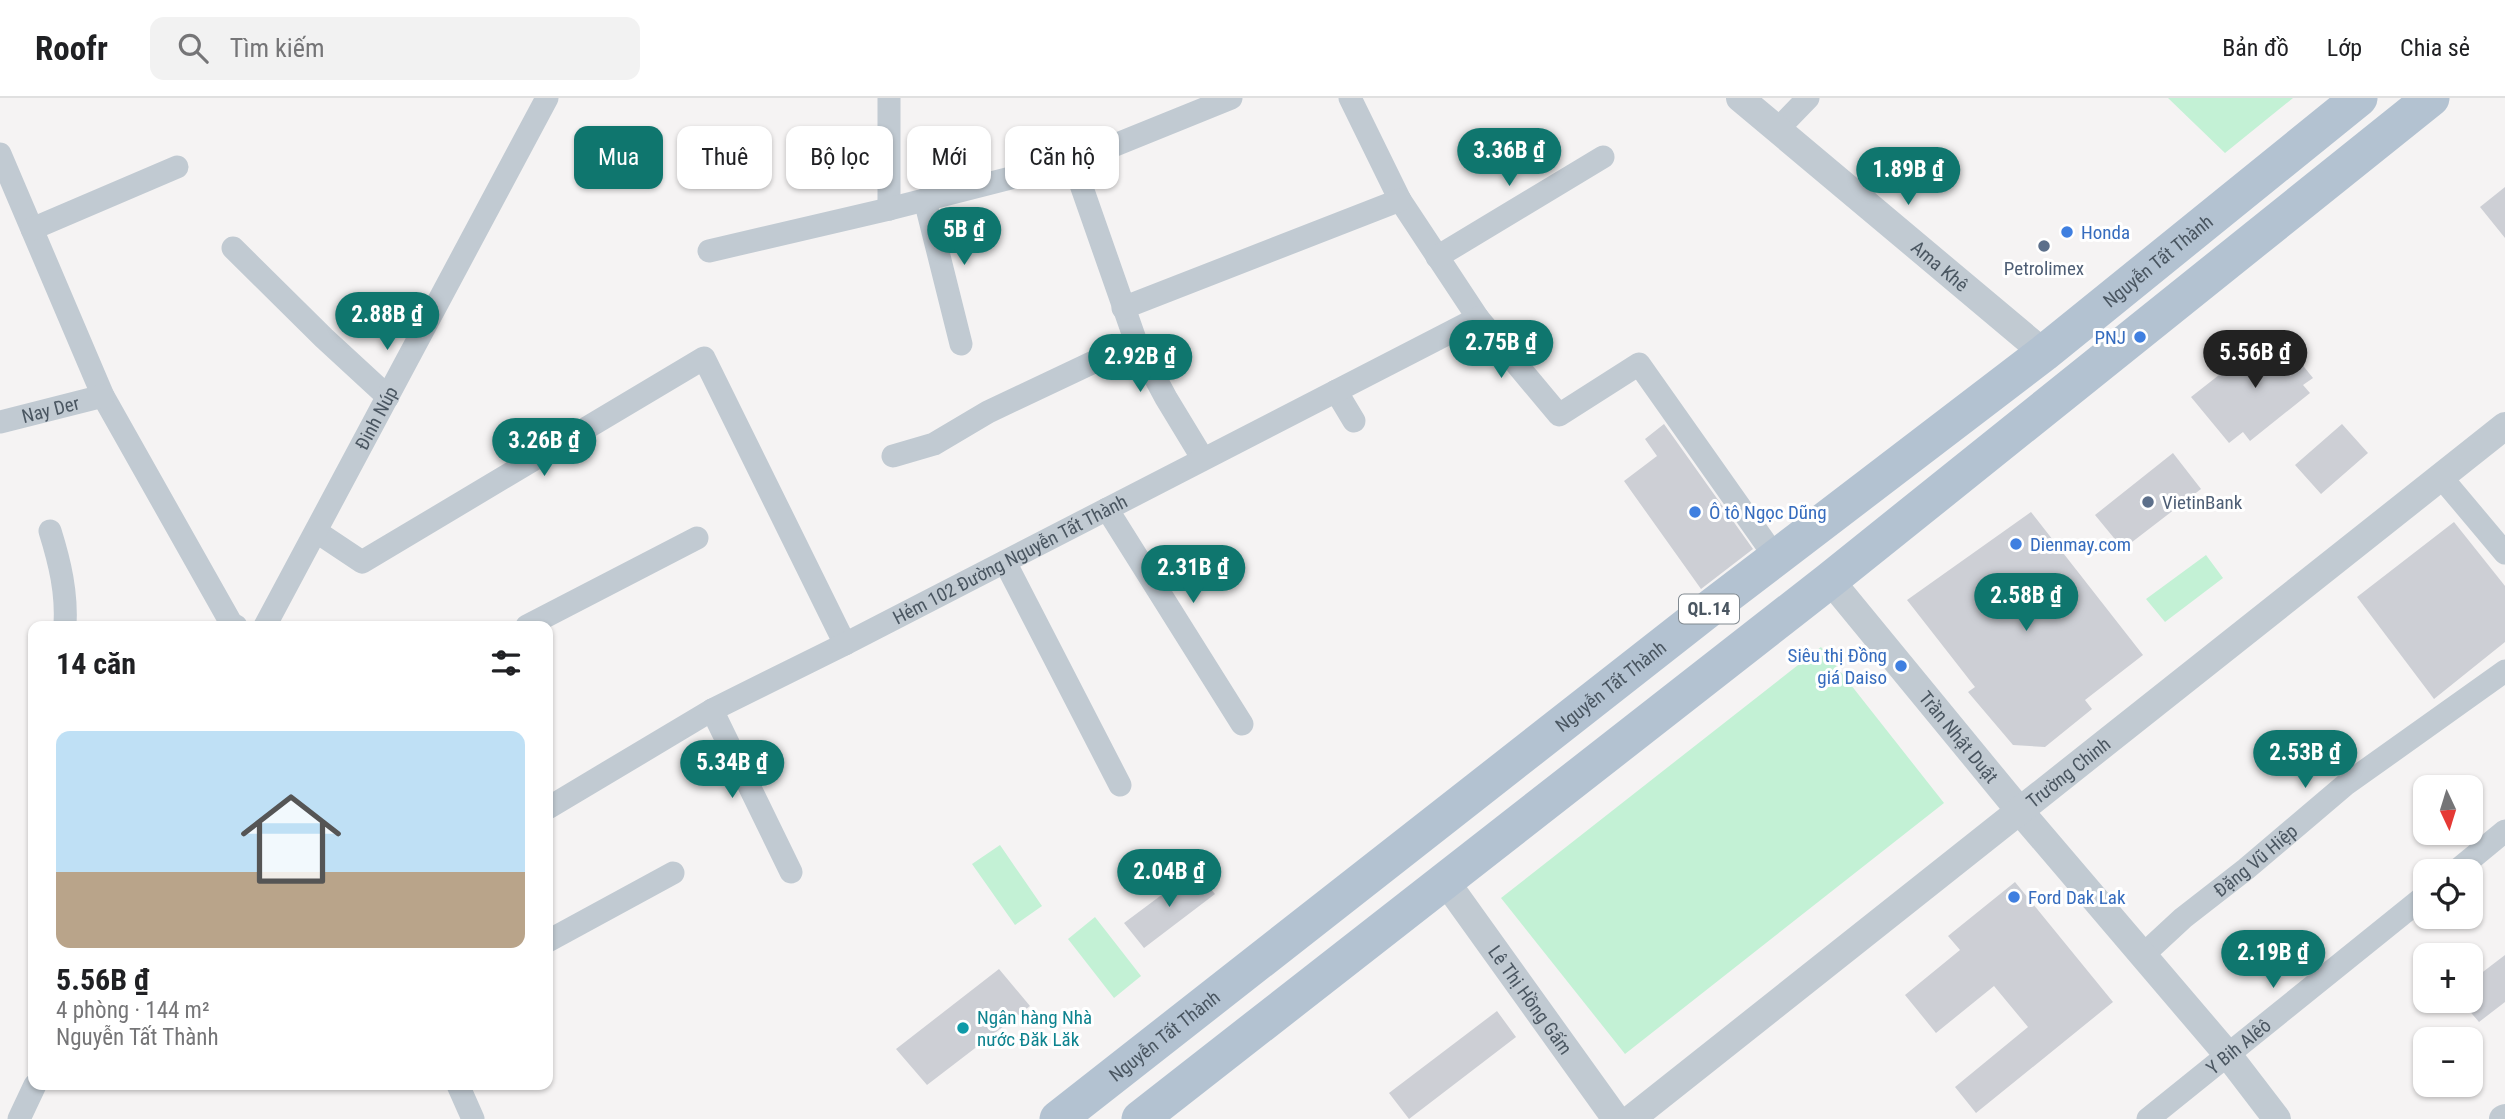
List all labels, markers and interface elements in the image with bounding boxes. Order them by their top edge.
search box [150,17,640,80]
text: Roofr [35,29,108,68]
icon: search [174,29,212,67]
text: Tìm kiếm [230,33,325,63]
text: Bản đồ [2222,34,2289,62]
text: Lớp [2327,34,2362,62]
text: Chia sẻ [2400,34,2470,62]
chip: Mua [574,126,663,189]
chip: Thuê [677,126,772,189]
chip: Bộ lọc [786,126,893,189]
chip: Mới [907,126,991,189]
chip: Căn hộ [1005,126,1119,189]
pin: 3.36B ₫ [1444,129,1574,188]
text: 3.36B ₫ [1473,137,1545,164]
pin: 1.89B ₫ [1843,148,1973,207]
text: 1.89B ₫ [1872,156,1944,183]
pin: 5B ₫ [923,208,1005,267]
street label: Nguyễn Tất Thành [2099,210,2218,312]
text: 5B ₫ [943,216,985,243]
place label: Honda [2081,221,2130,244]
marker: Honda [2059,224,2075,240]
street label: Ama Khê [1906,236,1973,297]
marker: Petrolimex [2036,238,2052,254]
place label: Petrolimex [2004,257,2084,280]
pin: 2.88B ₫ [322,292,452,352]
text: 2.88B ₫ [351,301,423,328]
pin: 2.75B ₫ [1436,320,1566,380]
place label: PNJ [2095,326,2126,349]
text: 2.75B ₫ [1465,329,1537,356]
marker: PNJ [2132,329,2148,345]
pin: 5.56B ₫ [2190,330,2320,390]
pin: 2.92B ₫ [1075,334,1205,394]
text: 5.56B ₫ [2219,339,2291,366]
text: 2.92B ₫ [1104,343,1176,370]
street label: Đinh Núp [350,382,403,454]
street label: Nay Der [19,391,82,428]
pin: 3.26B ₫ [479,418,609,478]
text: 3.26B ₫ [508,427,580,454]
street label: Hẻm 102 Đường Nguyễn Tất Thành [889,490,1131,629]
place label: VietinBank [2162,491,2243,514]
marker: VietinBank [2140,494,2156,510]
place label: Ô tô Ngọc Dũng [1709,501,1827,524]
marker: Ô tô Ngọc Dũng [1687,504,1703,520]
place label: Dienmay.com [2030,533,2131,556]
marker: Dienmay.com [2008,536,2024,552]
pin: 2.31B ₫ [1128,546,1258,605]
text: 2.31B ₫ [1157,554,1229,581]
pin: 2.58B ₫ [1961,574,2091,633]
text: 2.58B ₫ [1990,582,2062,609]
road number: QL.14 [1679,594,1739,624]
street label: Nguyễn Tất Thành [1551,636,1671,737]
icon: filters [487,644,525,682]
place label: Siêu thị Đồng giá Daiso [1788,644,1887,689]
text: 14 căn [56,646,136,681]
marker: Siêu thị Đồng giá Daiso [1893,658,1909,674]
street label: Trần Nhật Duật [1914,687,2003,788]
pin: 2.53B ₫ [2240,730,2370,790]
street label: Trường Chinh [2022,732,2115,813]
text: 2.53B ₫ [2269,739,2341,766]
pin: 5.34B ₫ [667,740,797,800]
text: 5.34B ₫ [696,749,768,776]
north arrow [2413,775,2483,845]
map controls [2413,775,2483,1097]
icon: home [228,776,354,902]
street label: Đặng Vũ Hiệp [2209,820,2302,902]
pin: 2.04B ₫ [1104,850,1234,909]
text: 2.04B ₫ [1133,858,1205,885]
button: locate [2413,859,2483,929]
place label: Ford Dak Lak [2028,886,2126,909]
marker: Ford Dak Lak [2006,889,2022,905]
pin: 2.19B ₫ [2208,930,2338,990]
text: 2.19B ₫ [2237,939,2309,966]
street label: Lê Thị Hồng Gấm [1483,941,1577,1059]
button: + [2413,943,2483,1013]
text: 5.56B ₫ [56,962,149,997]
street label: Nguyễn Tất Thành [1105,986,1225,1087]
text: 4 phòng · 144 m² [56,997,210,1024]
place label: Ngân hàng Nhà nước Đăk Lăk [977,1006,1092,1051]
street label: Y Bih Alêô [2202,1014,2276,1080]
marker: Ngân hàng Nhà nước Đăk Lăk [955,1020,971,1036]
text: Nguyễn Tất Thành [56,1024,219,1051]
button: − [2413,1027,2483,1097]

